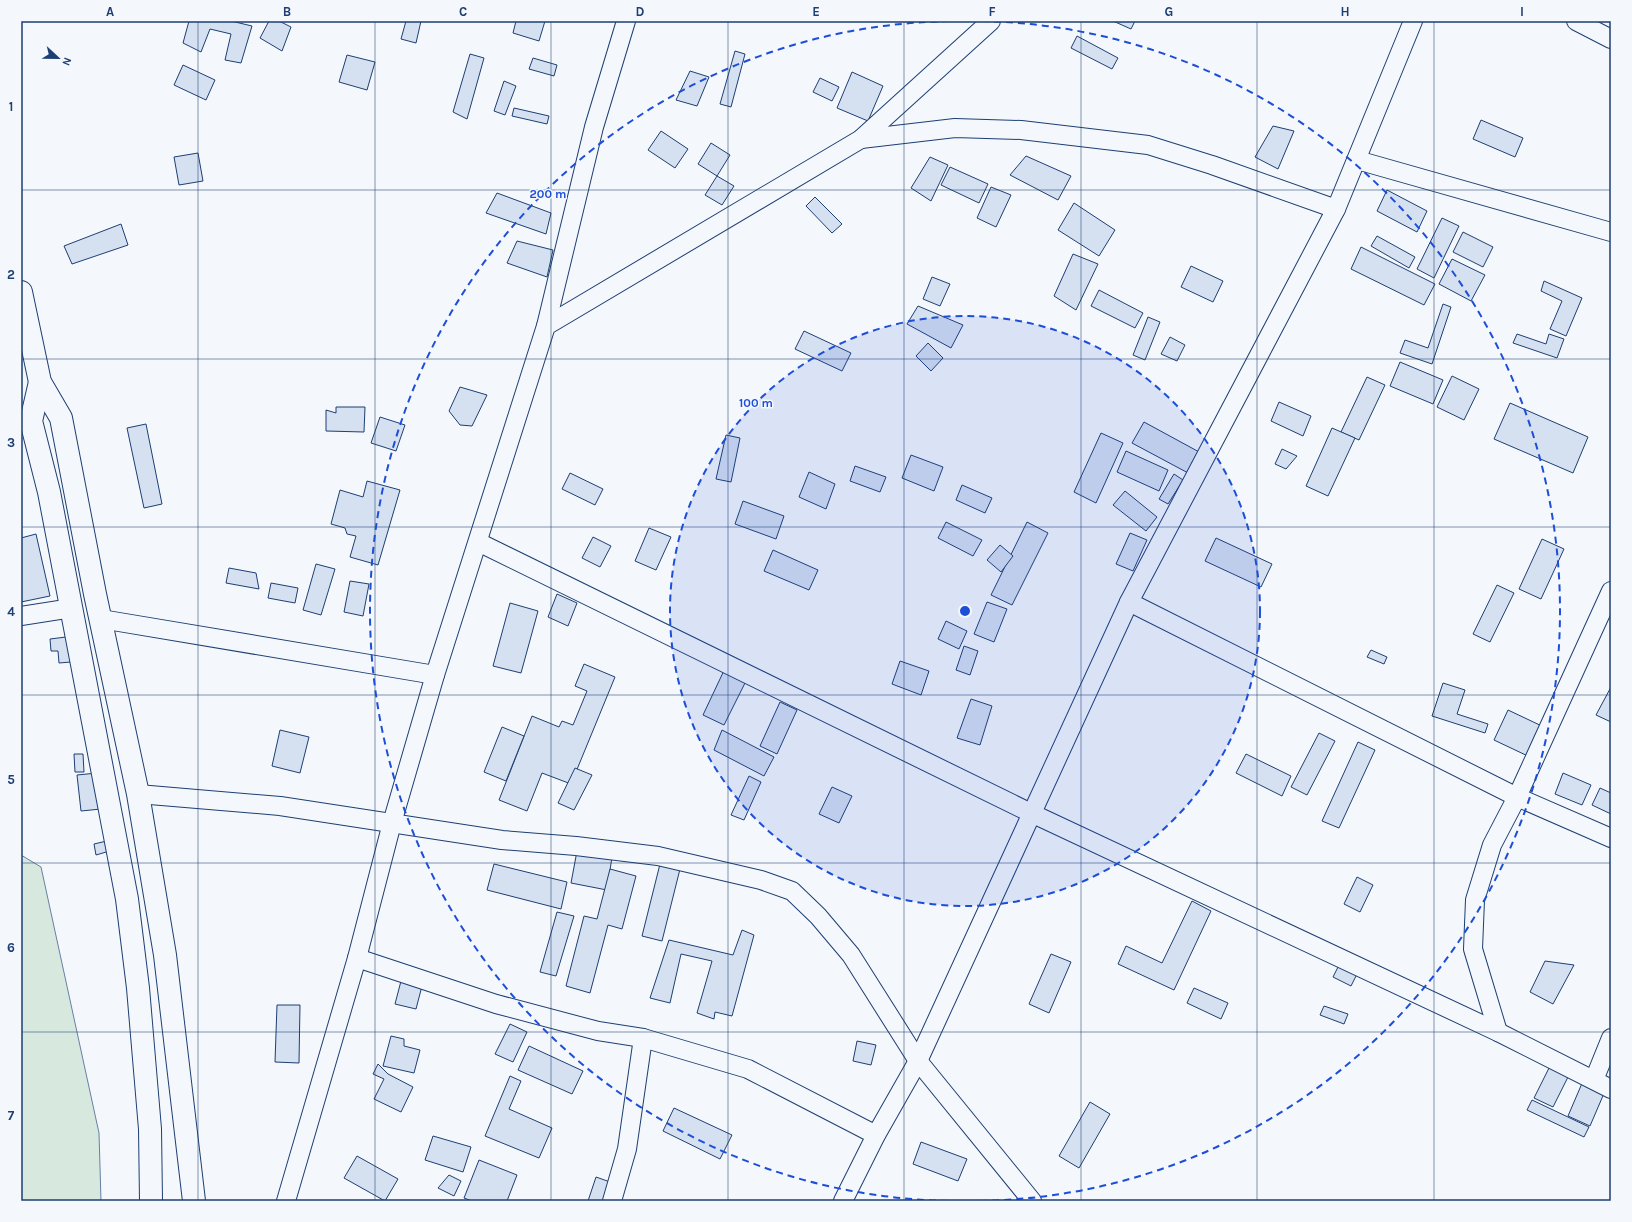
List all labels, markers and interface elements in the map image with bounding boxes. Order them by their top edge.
text: A [106,4,114,19]
text: B [283,4,291,19]
text: C [459,4,467,19]
text: D [636,4,645,19]
text: E [812,4,820,19]
text: F [988,4,996,19]
text: G [1165,4,1173,19]
text: H [1340,4,1350,19]
text: I [1520,4,1524,19]
north arrow [38,38,78,78]
text: N [59,55,74,68]
text: 1 [9,99,13,114]
text: 200 m [530,187,566,201]
text: 2 [7,267,15,282]
text: 100 m [739,396,773,410]
text: 3 [7,435,15,450]
text: 4 [7,604,15,619]
centre of rings [958,604,972,618]
text: 5 [7,772,15,787]
text: 6 [7,940,15,955]
text: 7 [8,1108,15,1123]

